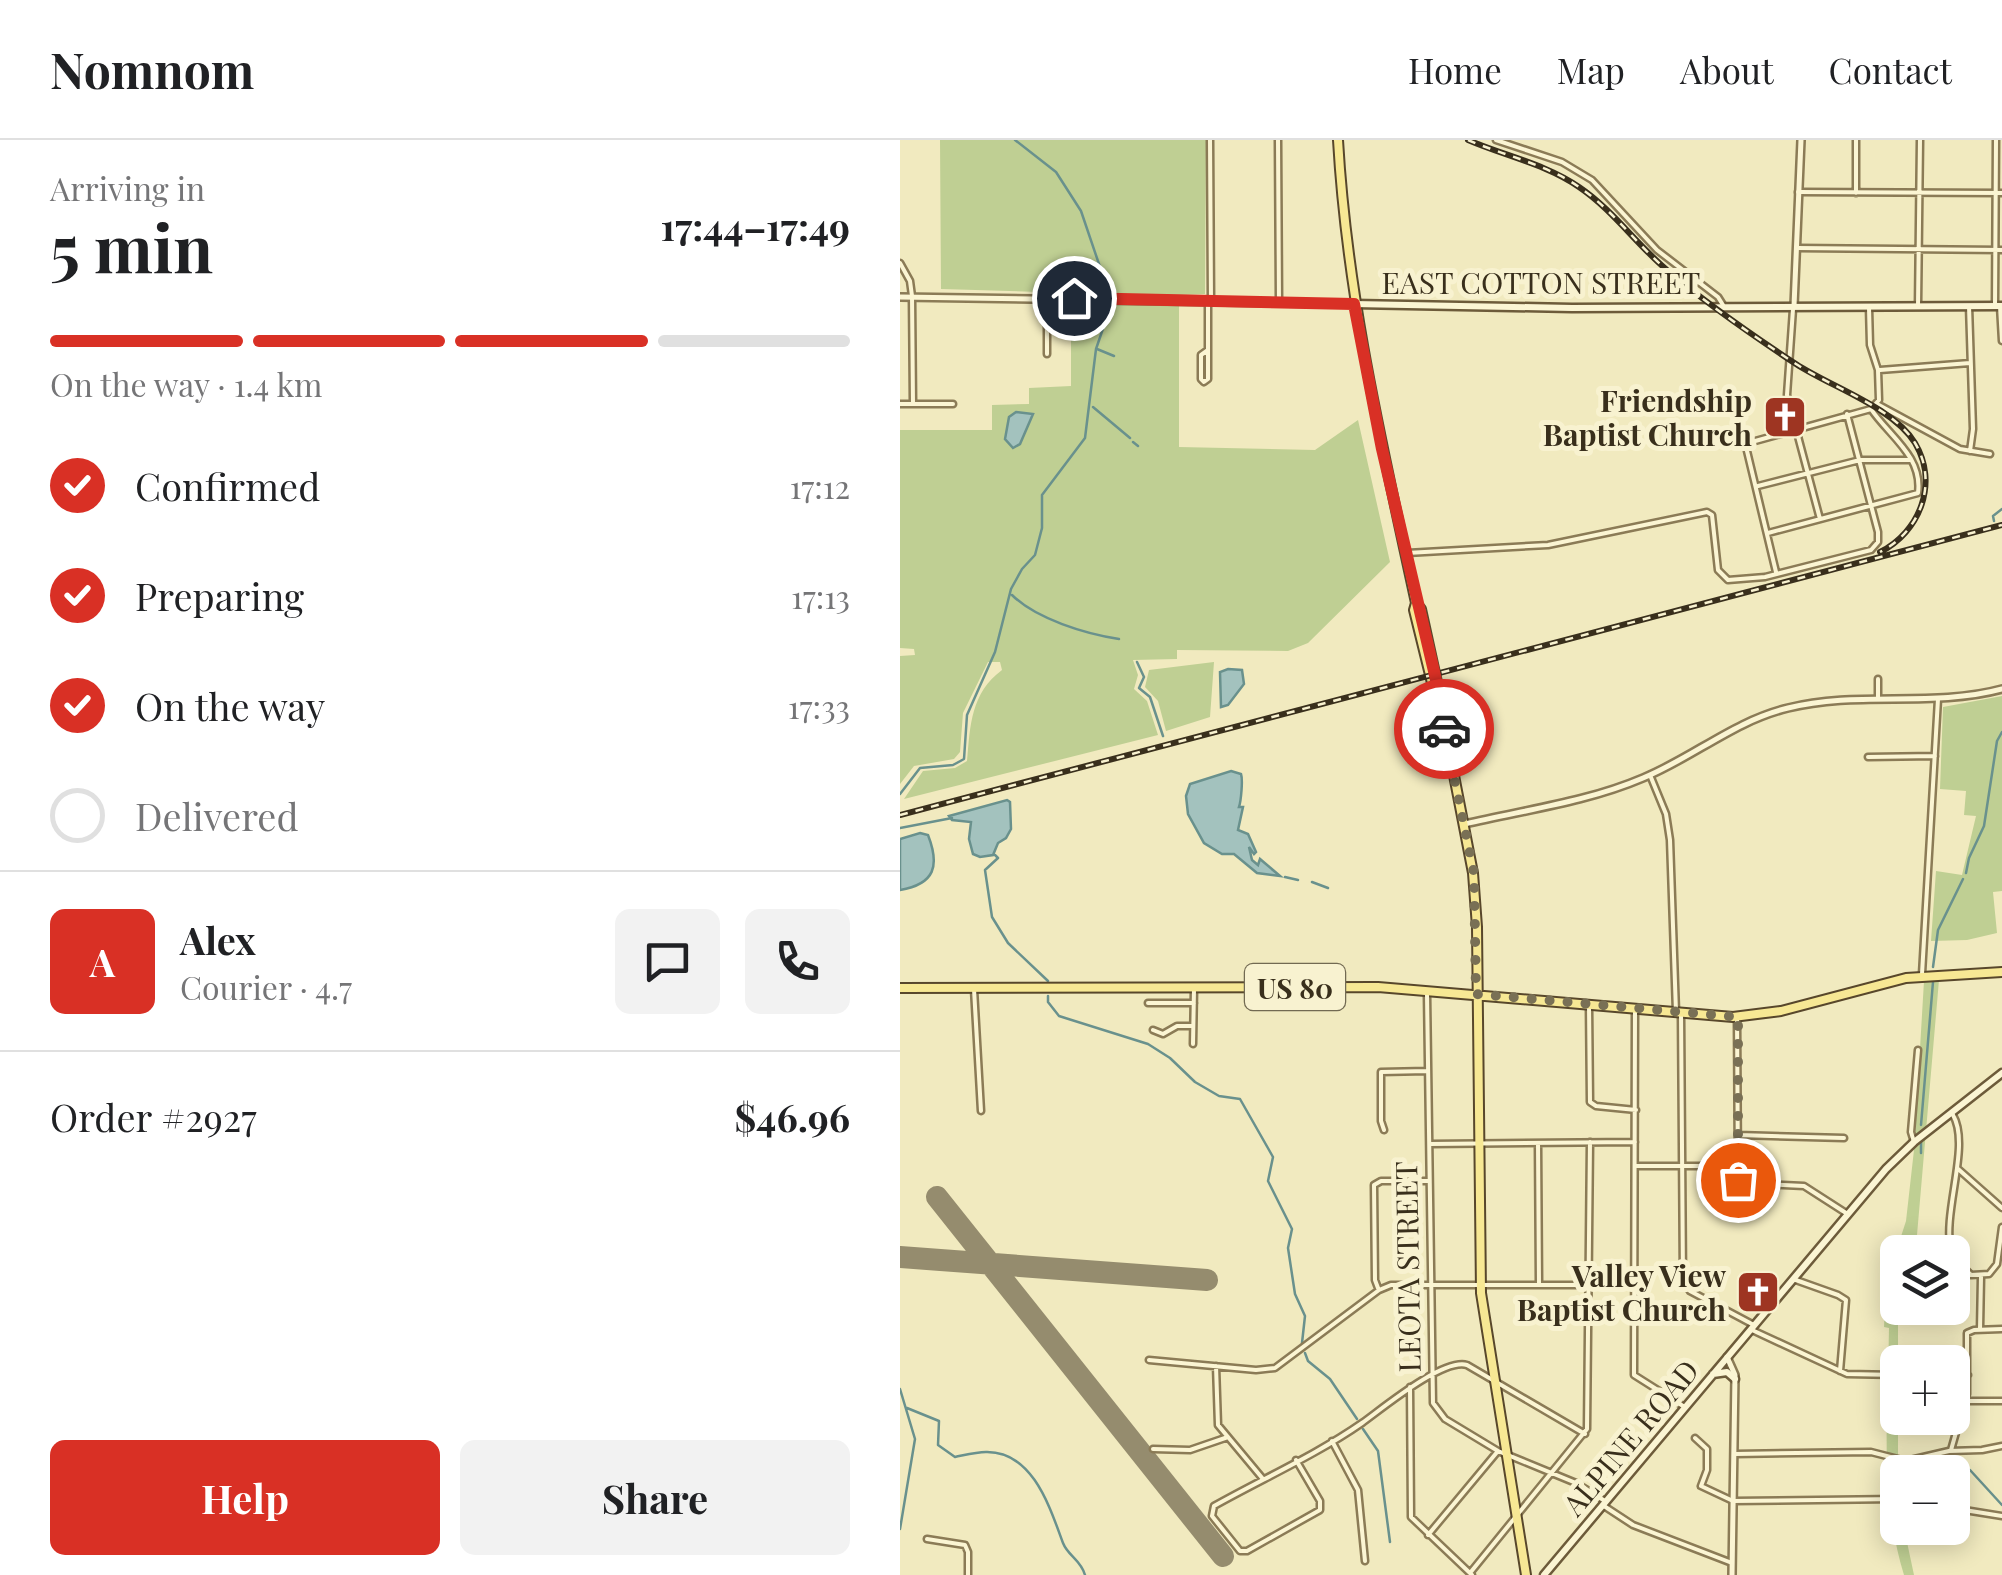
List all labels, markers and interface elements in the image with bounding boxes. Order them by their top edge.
text: Nomnom [50,37,254,101]
text: Home [1408,46,1502,93]
text: Map [1557,46,1625,93]
text: About [1680,46,1774,93]
text: Contact [1829,46,1952,93]
text: Arriving in [50,166,205,209]
text: 17:44–17:49 [661,200,850,251]
text: 5 min [50,203,213,289]
pin [1032,256,1117,341]
street label: EAST COTTON STREET [1382,262,1700,302]
icon: home [1047,271,1102,326]
text: On the way · 1.4 km [50,362,322,405]
place label: Friendship Baptist Church [1543,380,1752,454]
church icon: Friendship Baptist Church [1762,394,1808,440]
icon: check [50,458,105,513]
text: Confirmed [135,460,320,511]
text: 17:12 [789,464,850,507]
icon: check [50,568,105,623]
text: Preparing [135,570,304,621]
text: 17:13 [791,574,850,617]
icon: check [50,678,105,733]
courier [1394,679,1494,779]
text: On the way [135,680,325,731]
text: 17:33 [788,684,850,727]
icon: car [1417,702,1472,757]
text: Delivered [135,790,299,841]
button: chat [615,909,720,1014]
button: phone [745,909,850,1014]
text: Alex [180,914,256,965]
text: A [90,936,115,987]
road number: US 80 [1245,964,1345,1010]
text: Courier · 4.7 [180,965,352,1008]
text: Order #2927 [50,1091,257,1142]
text: $46.96 [735,1091,850,1142]
pin [1696,1138,1781,1223]
icon: bag [1711,1153,1766,1208]
street label: LEOTA STREET [1385,1161,1429,1373]
map controls [1880,1235,1970,1545]
button: layers [1880,1235,1970,1325]
place label: Valley View Baptist Church [1517,1255,1726,1329]
church icon: Valley View Baptist Church [1735,1269,1781,1315]
button: + [1880,1345,1970,1435]
street label: ALPINE ROAD [1552,1351,1707,1524]
button: Help [50,1440,440,1555]
button: Share [460,1440,850,1555]
button: − [1880,1455,1970,1545]

